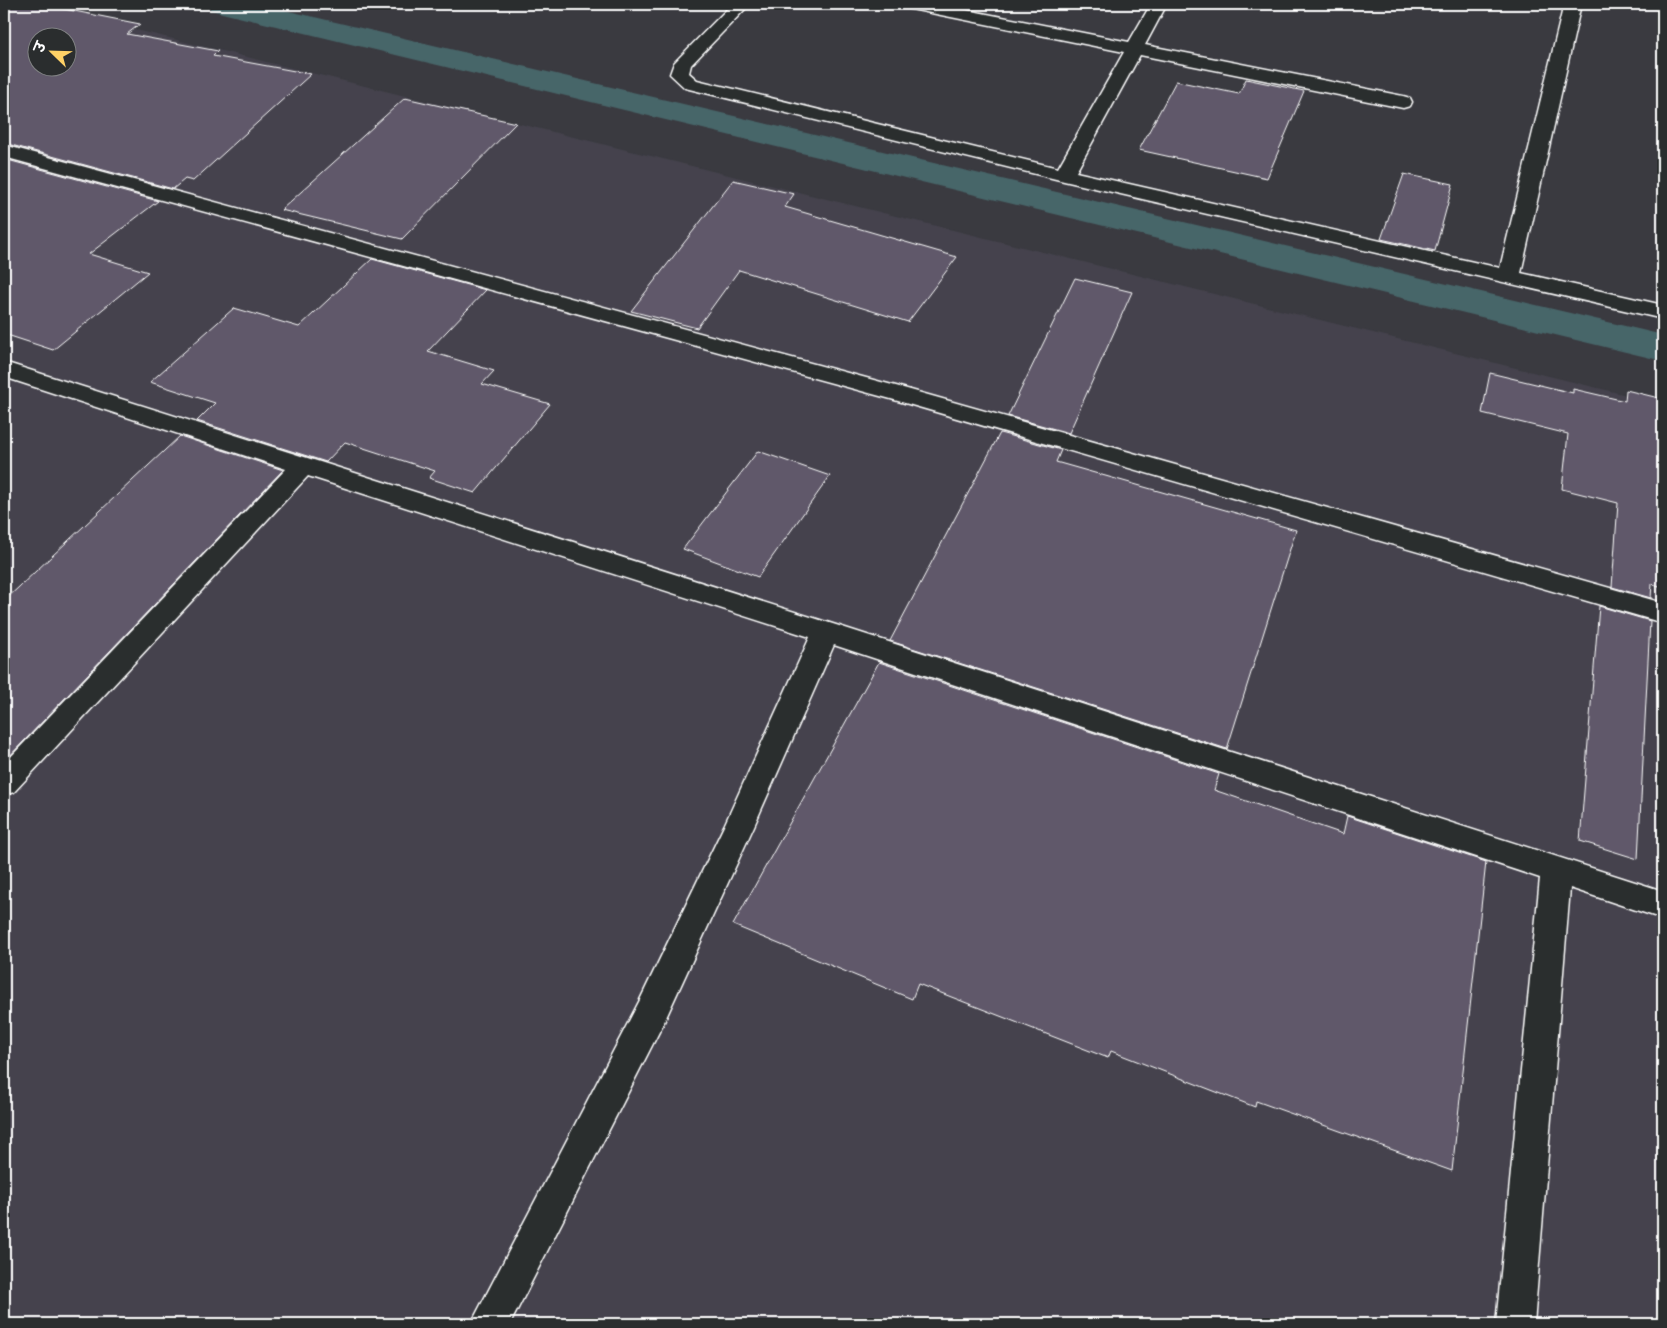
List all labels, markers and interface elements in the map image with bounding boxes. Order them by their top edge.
north arrow [28,28,78,78]
text: उ [30,38,51,57]

